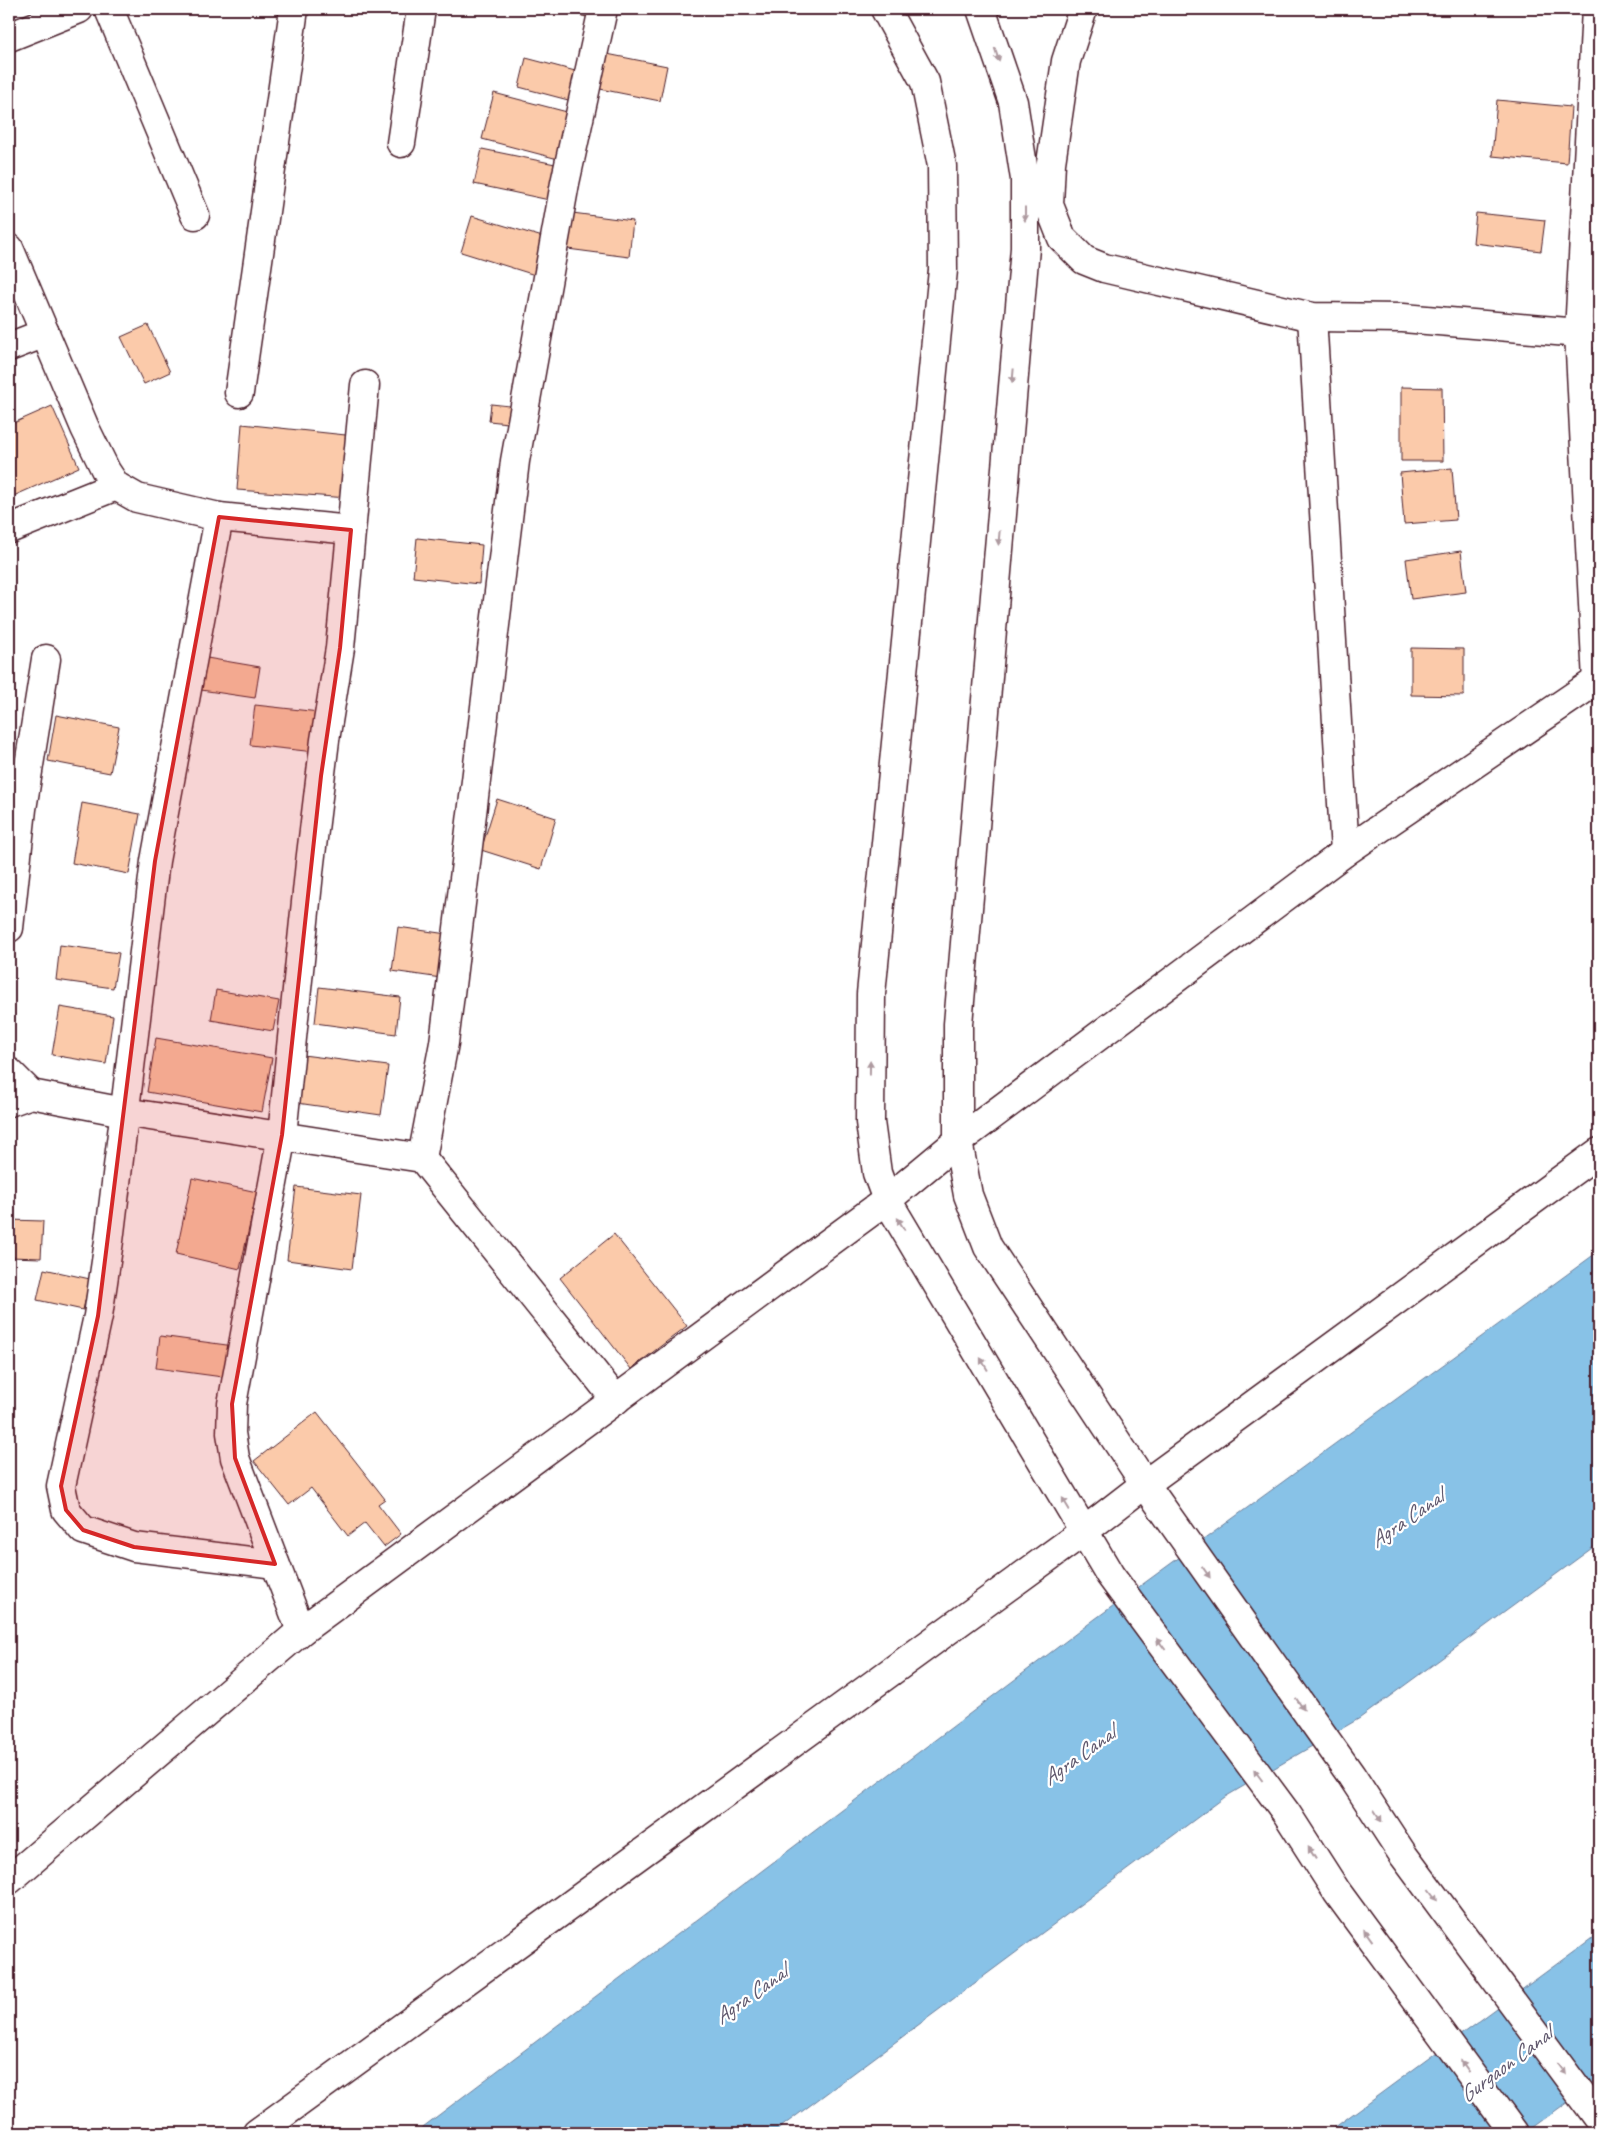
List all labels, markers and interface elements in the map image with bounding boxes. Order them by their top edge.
one-way arrow [994,47,1002,62]
one-way arrow [1021,206,1029,222]
one-way arrow [1009,368,1017,384]
one-way arrow [995,530,1003,546]
one-way arrow [867,1059,875,1075]
one-way arrow [896,1217,905,1231]
one-way arrow [979,1357,988,1370]
water label: Agra Canal [1364,1479,1455,1554]
one-way arrow [1062,1497,1071,1510]
one-way arrow [1201,1565,1211,1579]
one-way arrow [1156,1637,1166,1651]
one-way arrow [1295,1697,1306,1710]
water label: Agra Canal [1037,1716,1127,1792]
one-way arrow [1253,1768,1263,1782]
one-way arrow [1373,1809,1382,1822]
one-way arrow [1307,1846,1317,1860]
one-way arrow [1428,1888,1438,1902]
one-way arrow [1363,1928,1373,1942]
water label: Agra Canal [709,1955,799,2031]
water label: Gurgaon Canal [1454,2016,1563,2109]
one-way arrow [1459,2060,1470,2073]
one-way arrow [1556,2061,1566,2075]

